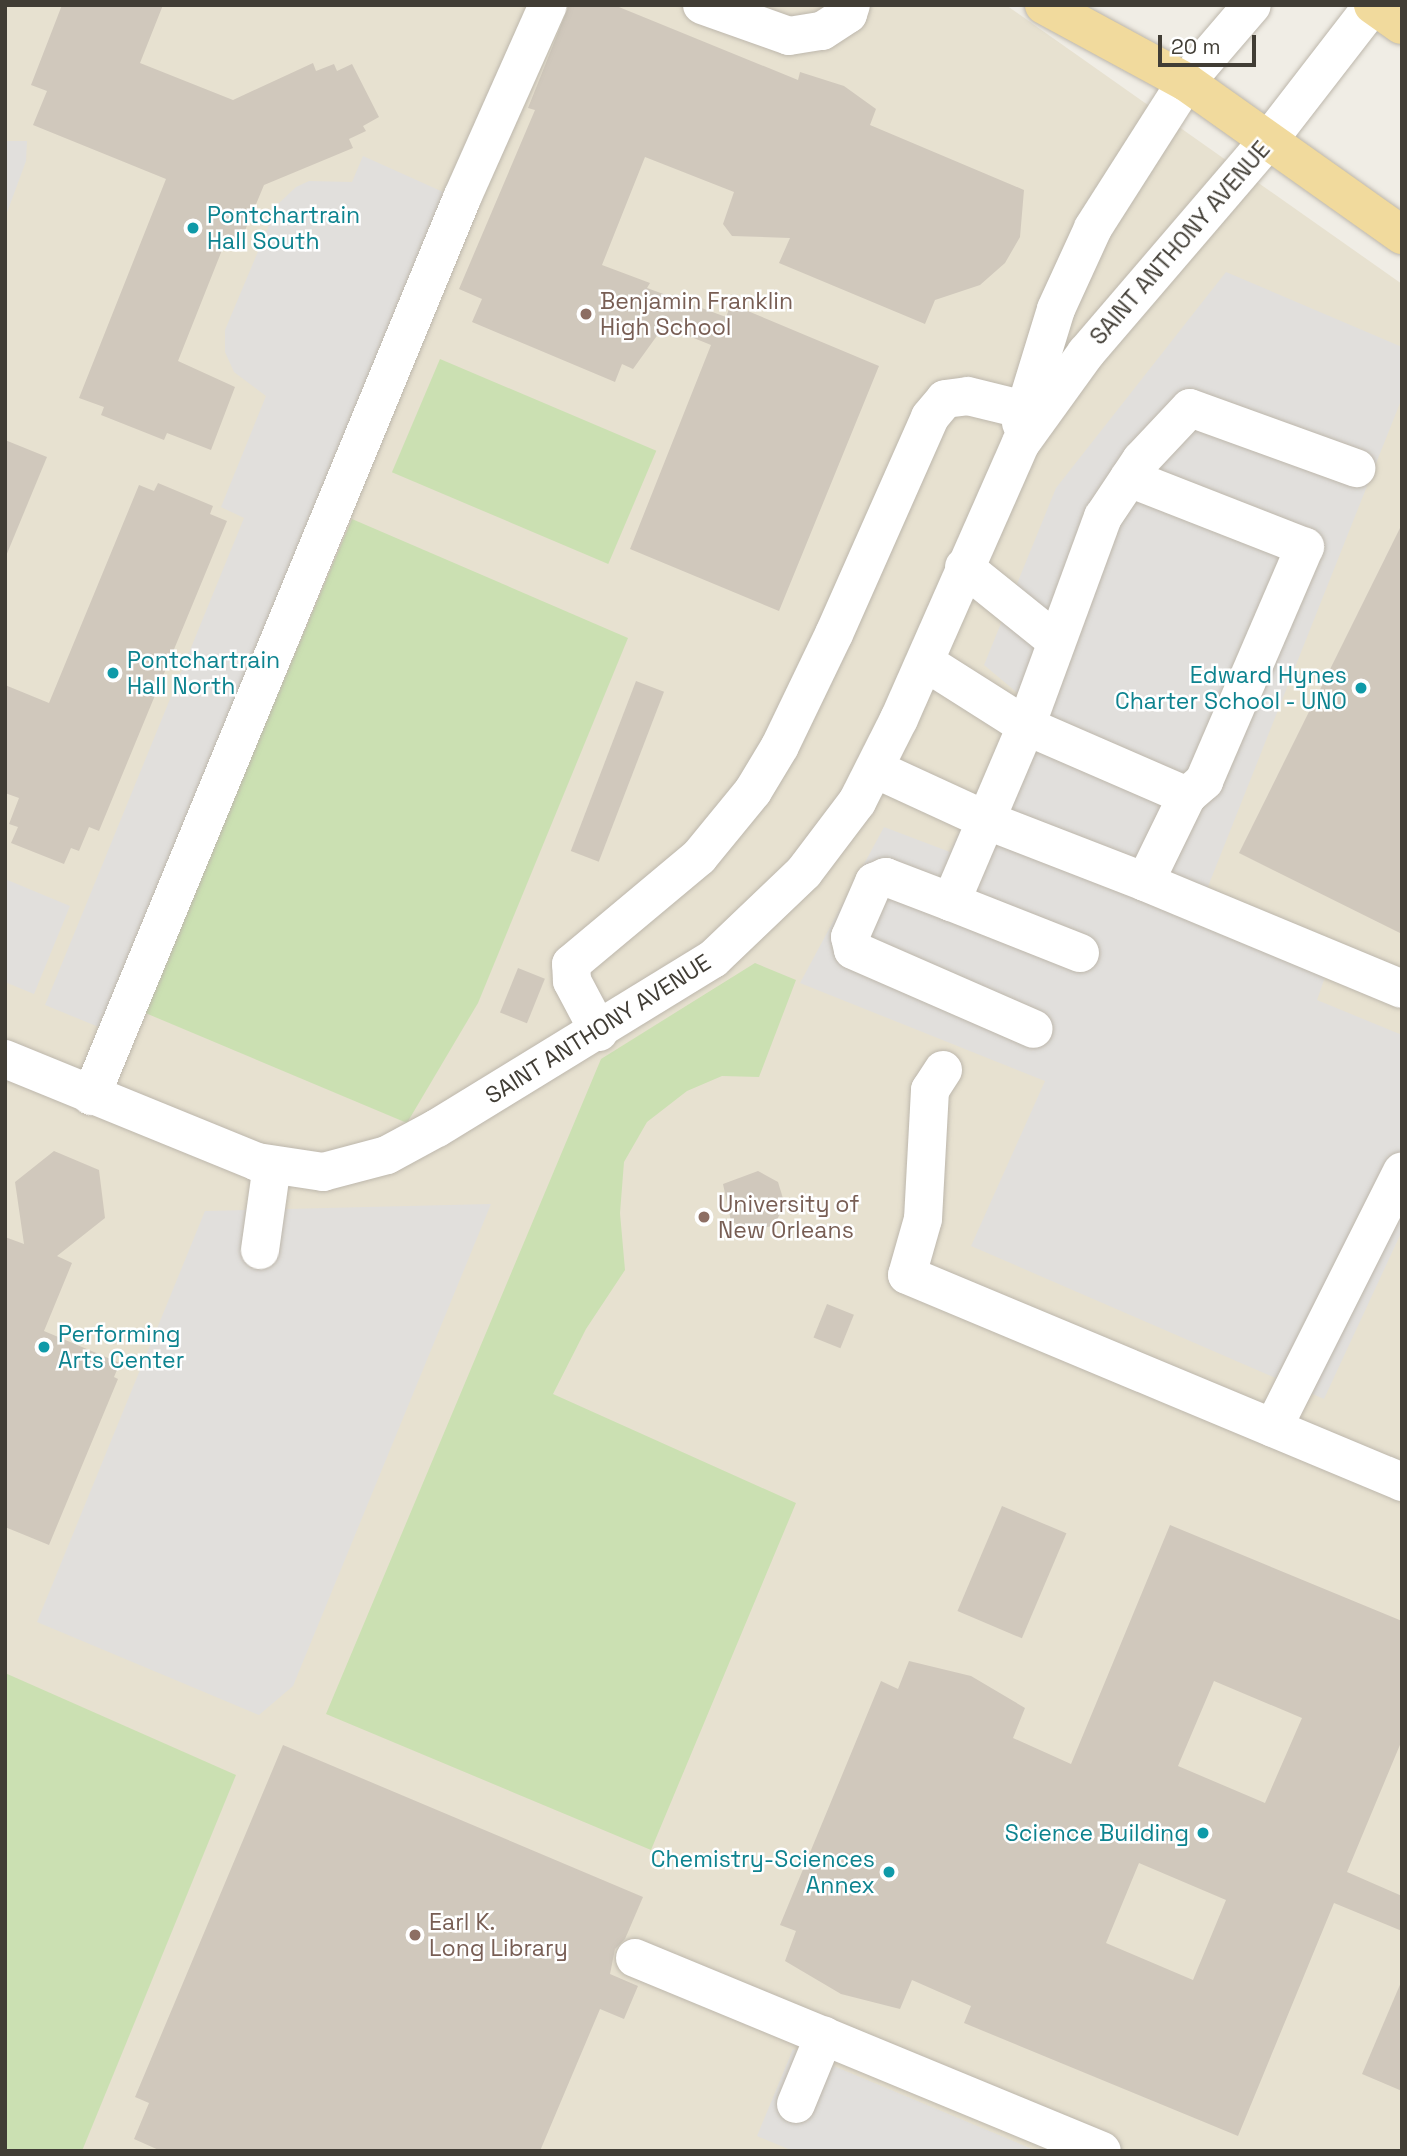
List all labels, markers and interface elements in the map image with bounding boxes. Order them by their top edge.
scale bar [1162,21,1260,65]
text: 20 m [1171,33,1221,60]
street label: SAINT ANTHONY AVENUE [1084,135,1276,351]
place label: Pontchartrain Hall South [207,201,360,255]
marker: Pontchartrain Hall South [185,220,201,236]
place label: Benjamin Franklin High School [600,287,793,341]
marker: Benjamin Franklin High School [578,306,594,322]
place label: Pontchartrain Hall North [127,646,280,700]
place label: Edward Hynes Charter School - UNO [1114,661,1347,715]
marker: Pontchartrain Hall North [105,665,121,681]
marker: Edward Hynes Charter School - UNO [1353,680,1369,696]
street label: SAINT ANTHONY AVENUE [480,948,716,1110]
place label: University of New Orleans [718,1190,859,1244]
marker: University of New Orleans [696,1209,712,1225]
place label: Performing Arts Center [58,1320,184,1374]
marker: Performing Arts Center [36,1339,52,1355]
place label: Science Building [1005,1819,1189,1847]
marker: Science Building [1195,1825,1211,1841]
place label: Chemistry-Sciences Annex [651,1845,875,1899]
marker: Chemistry-Sciences Annex [881,1864,897,1880]
place label: Earl K. Long Library [429,1908,568,1962]
marker: Earl K. Long Library [407,1927,423,1943]

